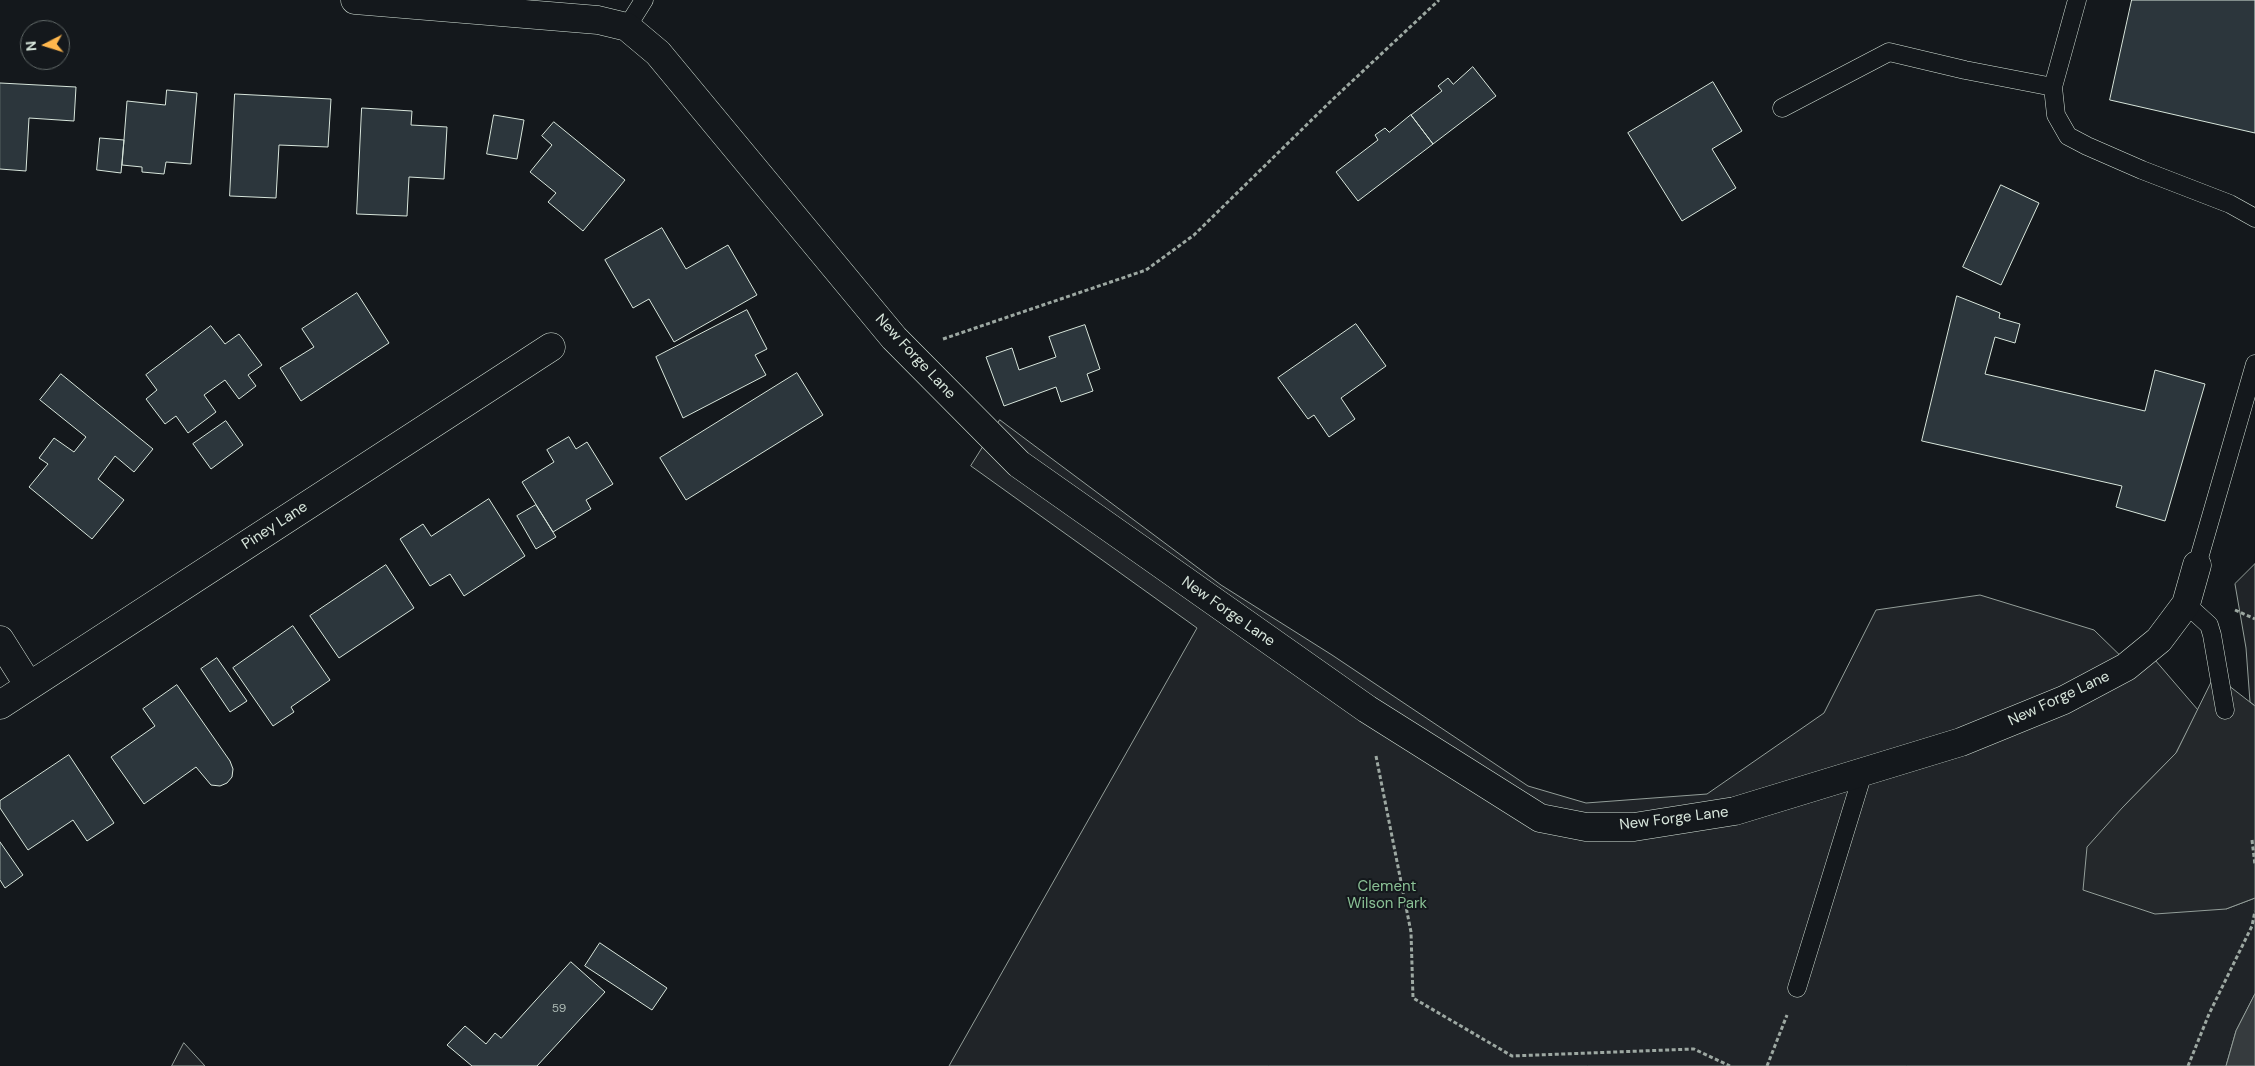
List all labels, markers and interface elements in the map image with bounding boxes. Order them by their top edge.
north arrow [20,20,70,70]
text: N [22,40,40,52]
street label: New Forge Lane [871,311,959,403]
street label: Piney Lane [239,498,311,554]
street label: New Forge Lane [1178,573,1278,651]
street label: New Forge Lane [2005,668,2113,730]
street label: New Forge Lane [1618,803,1730,835]
park label: Clement Wilson Park [1347,878,1427,913]
house number: 59 [552,1002,566,1016]

